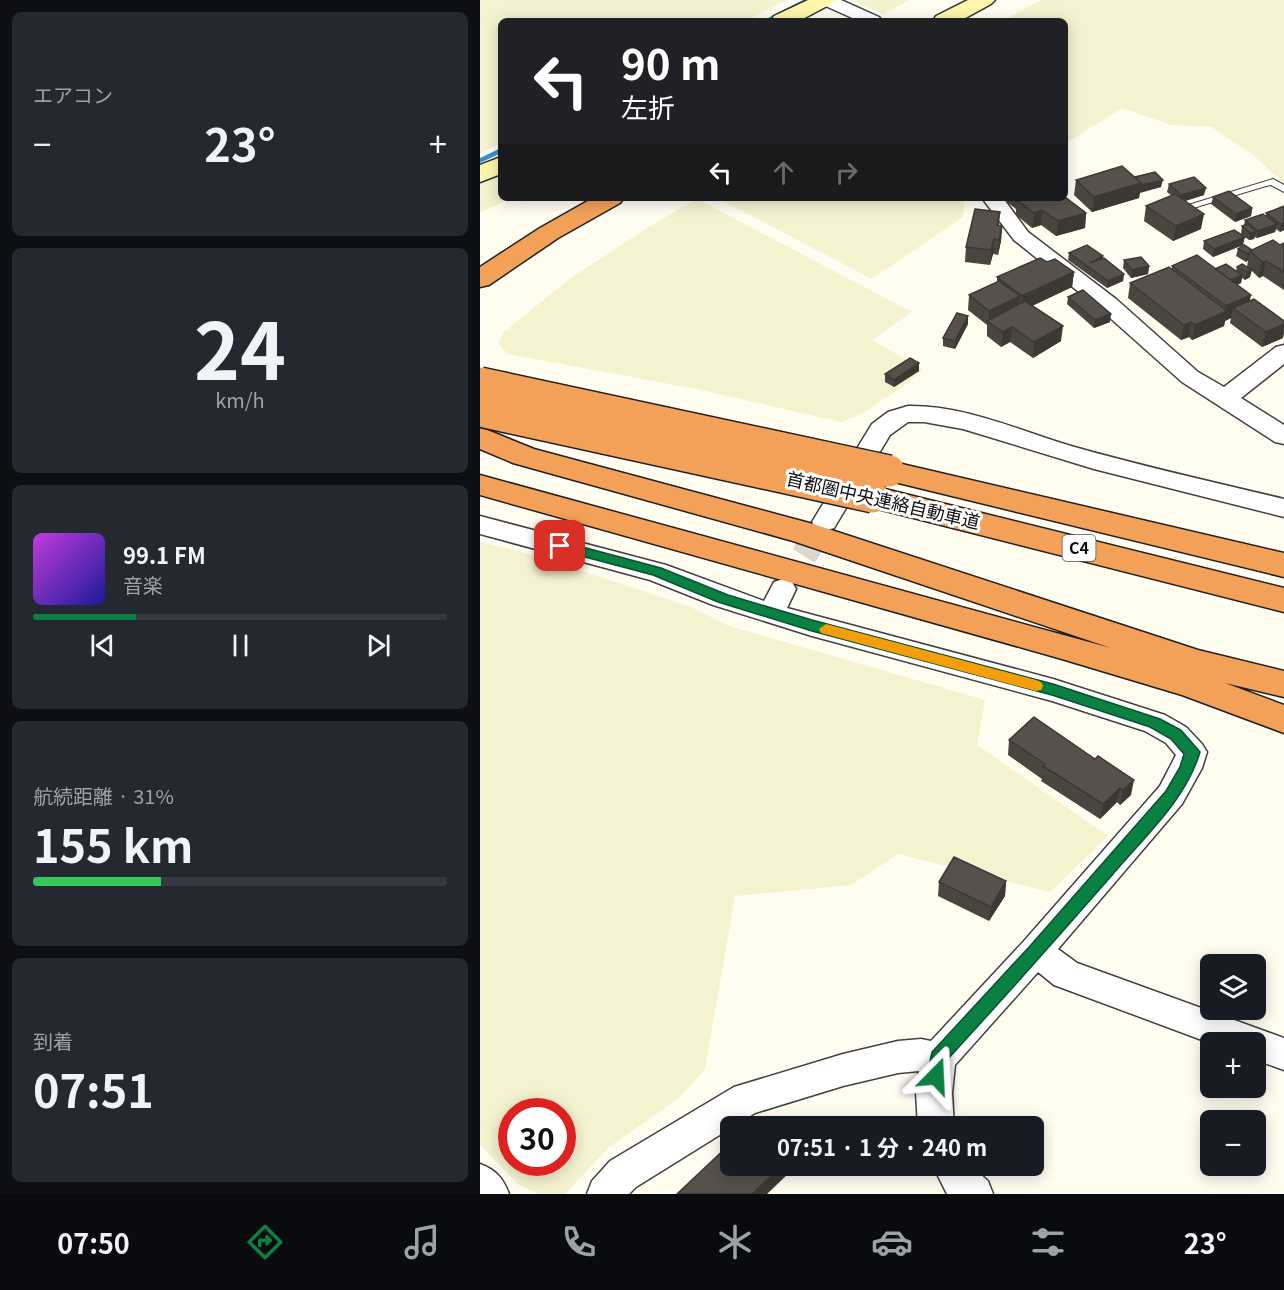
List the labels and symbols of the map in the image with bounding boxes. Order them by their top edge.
street label: 首都圏中央連絡自動車道 [784,464,983,534]
pin [534,520,585,571]
road number: C4 [1062,535,1096,561]
position arrow [904,1044,968,1108]
speed limit sign: 30 [498,1098,576,1176]

